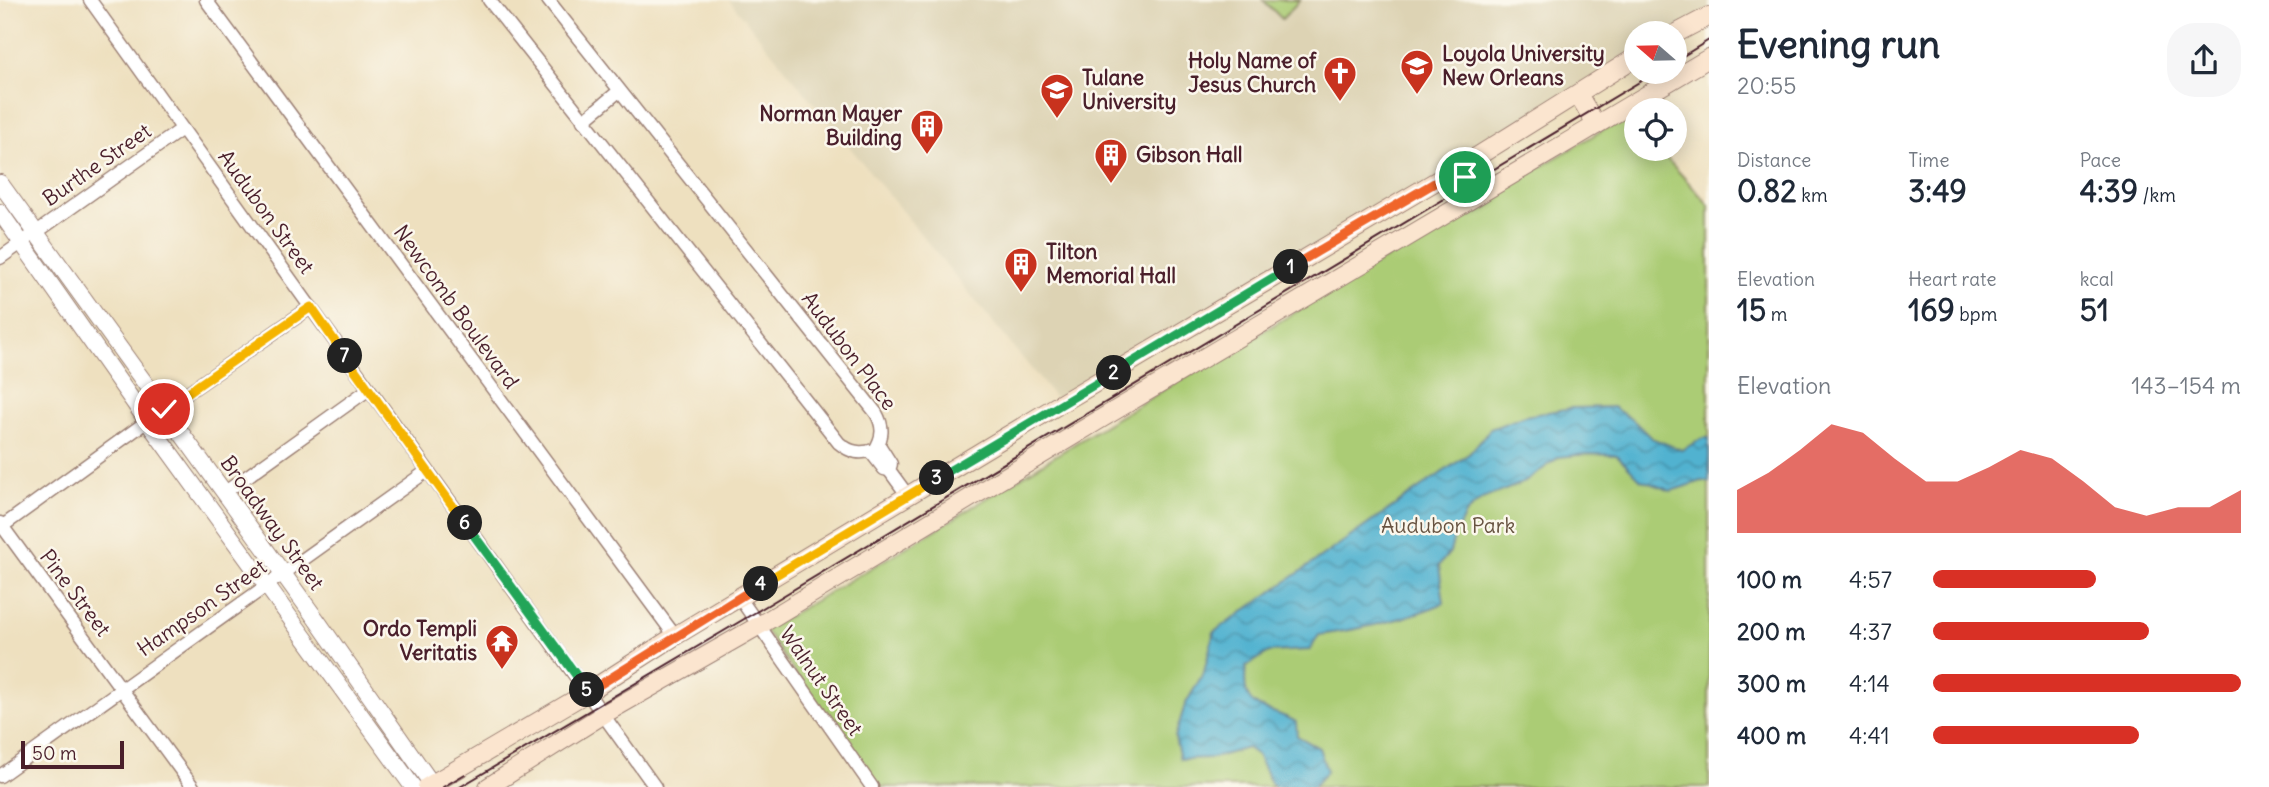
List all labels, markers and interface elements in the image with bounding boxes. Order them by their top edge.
north arrow [1624,21,1687,84]
map controls [1624,21,1687,161]
text: Evening run [1737,21,1940,68]
button: share [2167,23,2241,97]
place label: Loyola University New Orleans [1442,40,1605,91]
place label: Holy Name of Jesus Church [1188,47,1317,98]
school or university icon: Loyola University New Orleans [1398,47,1436,96]
church icon: Holy Name of Jesus Church [1321,54,1359,103]
place label: Tulane University [1082,64,1176,115]
school or university icon: Tulane University [1038,71,1076,120]
text: 20:55 [1737,71,1796,100]
button: locate [1624,98,1687,161]
place label: Norman Mayer Building [759,100,902,151]
building icon: Norman Mayer Building [908,107,946,156]
street label: Burthe Street [37,117,156,212]
building icon: Gibson Hall [1092,136,1130,185]
place label: Gibson Hall [1136,141,1242,168]
street label: Audubon Street [212,144,320,279]
pin [1435,147,1495,207]
text: Distance [1737,148,1811,172]
text: Time [1908,148,1949,172]
text: Pace [2080,148,2121,172]
icon: arrive [1446,158,1484,196]
text: 0.82 [1737,172,1797,210]
text: 3:49 [1908,172,1967,210]
text: 4:39 [2080,172,2138,210]
text: km [1797,183,1828,207]
text: /km [2138,183,2176,207]
street label: Newcomb Boulevard [388,219,525,394]
place label: Tilton Memorial Hall [1046,238,1176,289]
building icon: Tilton Memorial Hall [1002,245,1040,294]
pin: 1 [1274,250,1308,284]
text: 1 [1287,254,1294,278]
text: Elevation [1737,267,1815,291]
text: Heart rate [1908,267,1996,291]
text: kcal [2080,267,2114,291]
street label: Audubon Place [796,286,903,415]
text: 15 [1737,291,1766,329]
text: 169 [1908,291,1955,329]
text: 51 [2080,291,2109,329]
text: m [1766,302,1787,326]
text: bpm [1955,302,1997,326]
pin: 7 [328,338,362,374]
text: 7 [340,343,349,367]
pin: 2 [1096,356,1132,390]
text: 2 [1108,360,1119,384]
text: Elevation [1737,371,1831,400]
text: 143–154 m [2131,371,2241,400]
pin [134,379,194,439]
icon: check [145,390,183,428]
street label: Broadway Street [215,450,330,595]
pin: 3 [920,461,954,496]
text: 3 [931,465,942,489]
pin: 6 [448,505,482,540]
text: 6 [459,510,470,534]
park label: Audubon Park [1381,512,1515,539]
street label: Pine Street [34,544,117,641]
street label: Hampson Street [132,553,272,662]
text: 100 m [1737,565,1802,594]
text: 4:57 [1849,565,1892,594]
pin: 4 [744,566,778,602]
text: 4 [755,571,766,595]
place label: Ordo Templi Veritatis [363,615,477,666]
text: 200 m [1737,617,1806,646]
text: 4:37 [1849,617,1892,646]
street label: Walnut Street [774,621,869,741]
temple icon: Ordo Templi Veritatis [483,622,521,671]
text: 300 m [1737,669,1806,698]
text: 4:14 [1849,669,1890,698]
pin: 5 [570,672,604,708]
text: 5 [581,677,592,701]
text: 400 m [1737,721,1806,750]
text: 4:41 [1849,721,1890,750]
scale bar [21,738,124,770]
text: 50 m [32,741,77,765]

